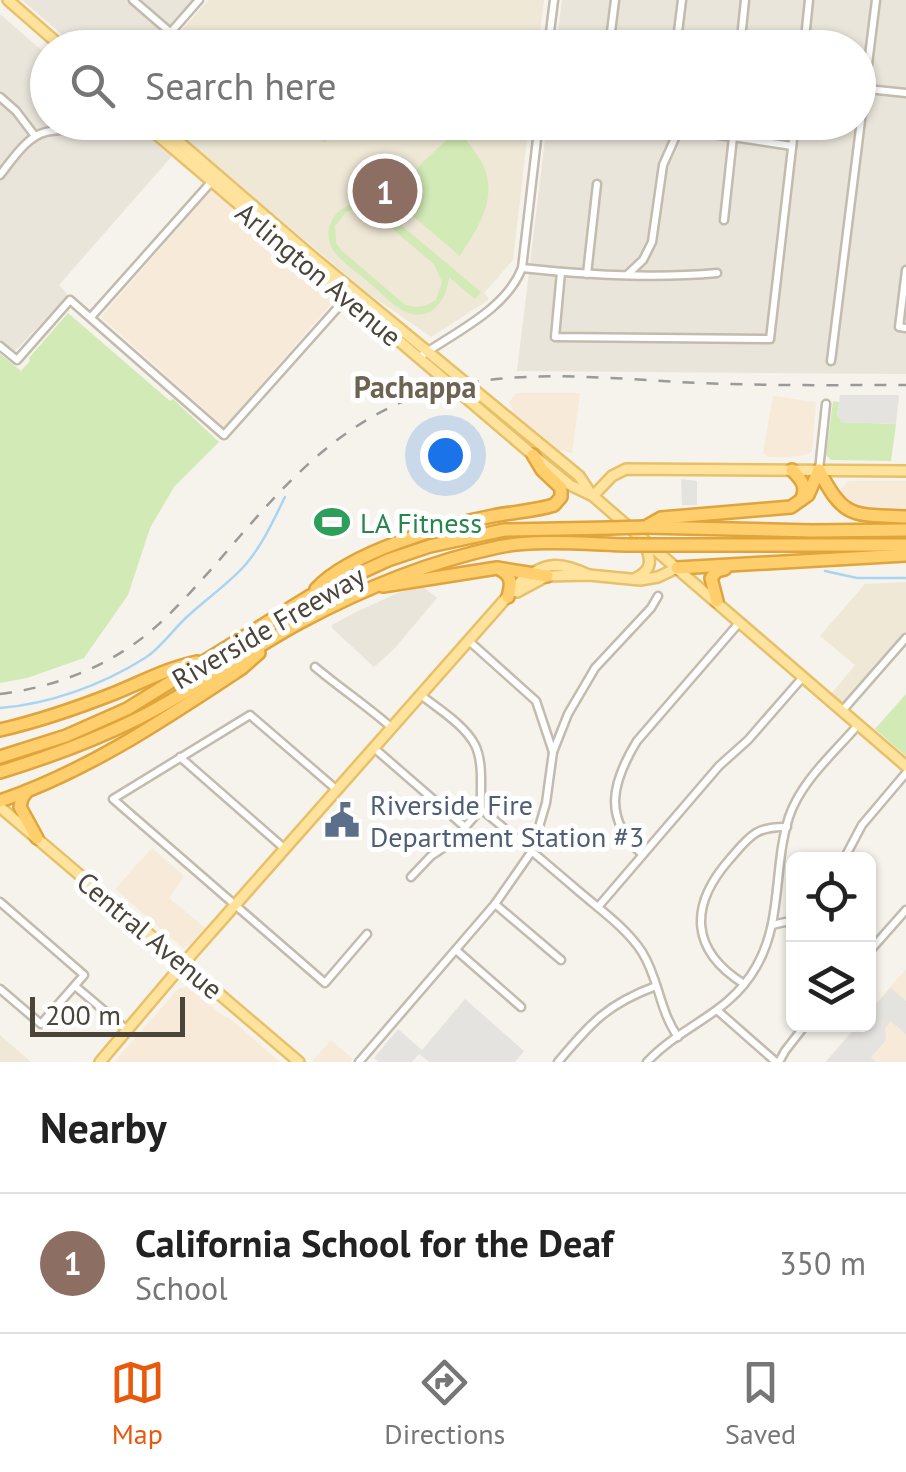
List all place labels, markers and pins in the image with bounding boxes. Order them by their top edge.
pin: 1 [352,154,418,228]
sports icon: LA Fitness [313,503,351,541]
place label: LA Fitness [360,504,482,541]
place label: Riverside Fire Department Station #3 [370,786,644,855]
public building icon: Riverside Fire Department Station #3 [323,801,361,839]

